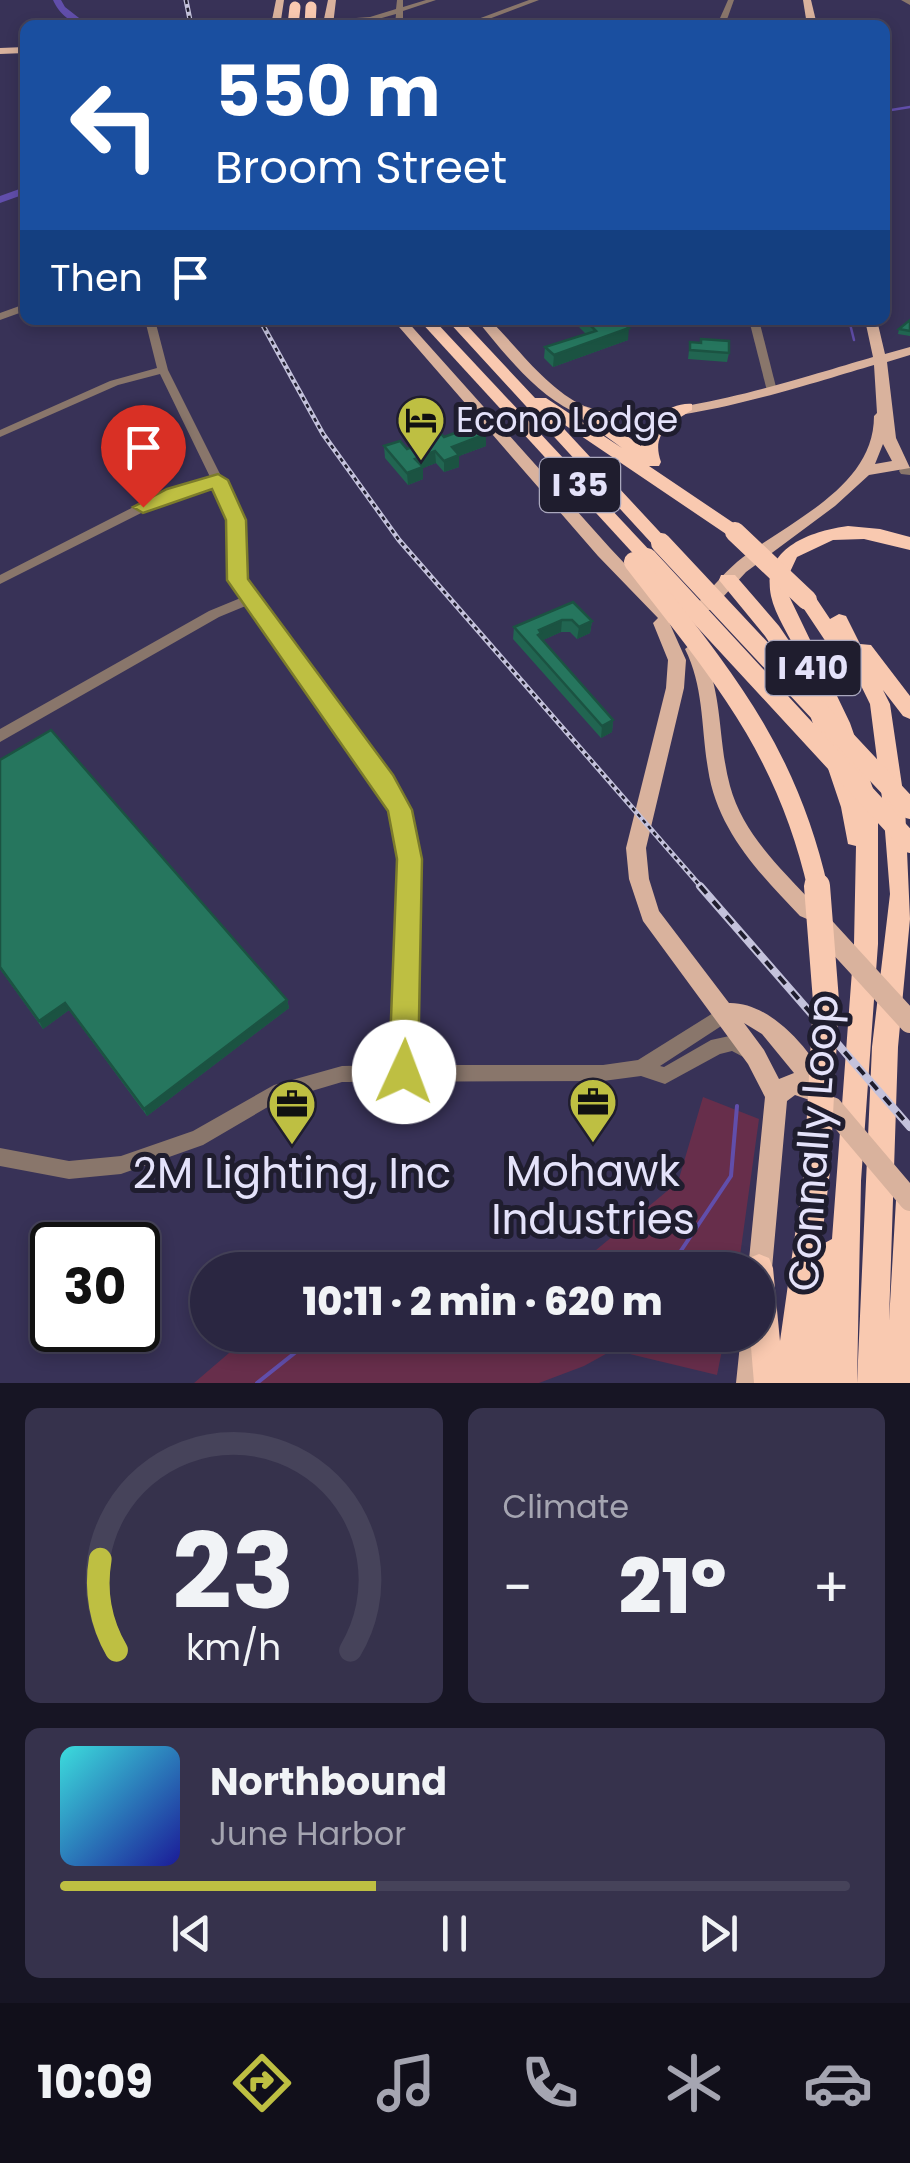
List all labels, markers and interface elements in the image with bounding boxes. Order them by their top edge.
text: 550 m [215,42,441,141]
icon: left [50,60,180,190]
text: Broom Street [215,136,507,199]
icon: arrive [163,250,218,305]
text: Then [50,251,143,304]
hotel icon: Econo Lodge [395,394,447,462]
place label: Econo Lodge [456,395,678,444]
pin [101,405,186,508]
icon: arrive [116,420,171,475]
road number: I 35 [540,458,620,512]
road number: I 410 [766,641,860,695]
street label: Connally Loop [774,993,853,1293]
position arrow [352,1020,456,1124]
office icon: Mohawk Industries [567,1076,619,1144]
office icon: 2M Lighting, Inc [266,1078,318,1146]
place label: Mohawk Industries [491,1142,695,1249]
place label: 2M Lighting, Inc [133,1144,451,1203]
speed limit sign: 30 [30,1222,160,1352]
text: 10:11 · 2 min · 620 m [303,1275,662,1328]
text: Climate [503,1484,629,1529]
text: 23 [173,1499,295,1644]
text: 21° [619,1534,726,1639]
text: − [503,1549,533,1626]
text: + [812,1549,850,1626]
text: km/h [186,1622,281,1673]
text: Northbound [210,1755,447,1808]
text: June Harbor [210,1811,406,1856]
icon: previous [164,1906,219,1961]
icon: pause [427,1906,482,1961]
icon: next [691,1906,746,1961]
icon: directions [227,2048,297,2118]
icon: music [371,2048,441,2118]
icon: phone [515,2048,585,2118]
icon: climate [659,2048,729,2118]
icon: car [803,2048,873,2118]
text: 10:09 [37,2051,153,2114]

